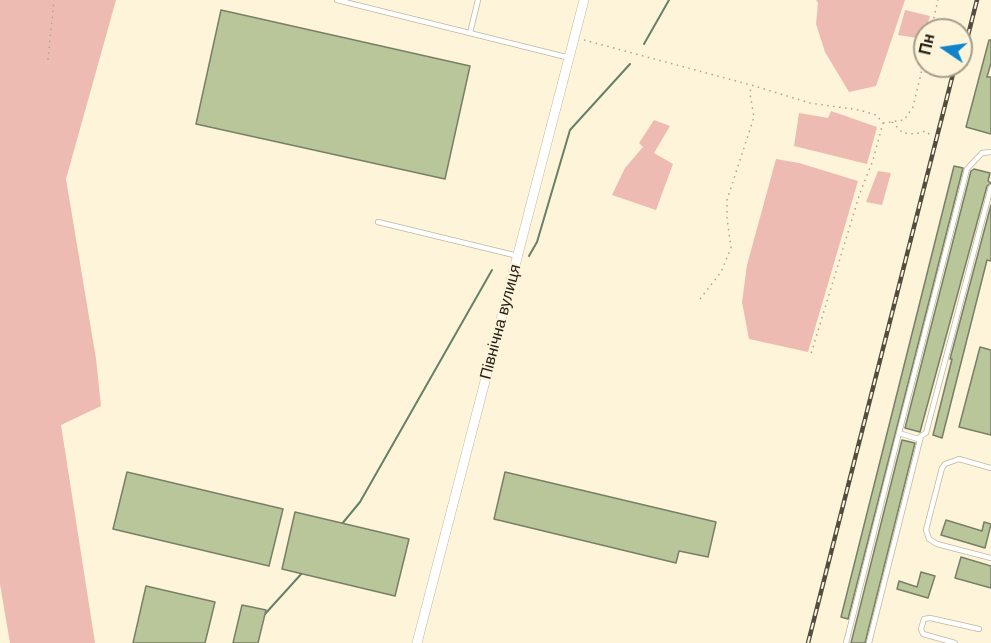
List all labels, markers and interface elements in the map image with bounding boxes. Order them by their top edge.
north arrow [913,18,973,78]
text: Пн [916,32,938,57]
street label: Північна вулиця [476,262,526,382]

